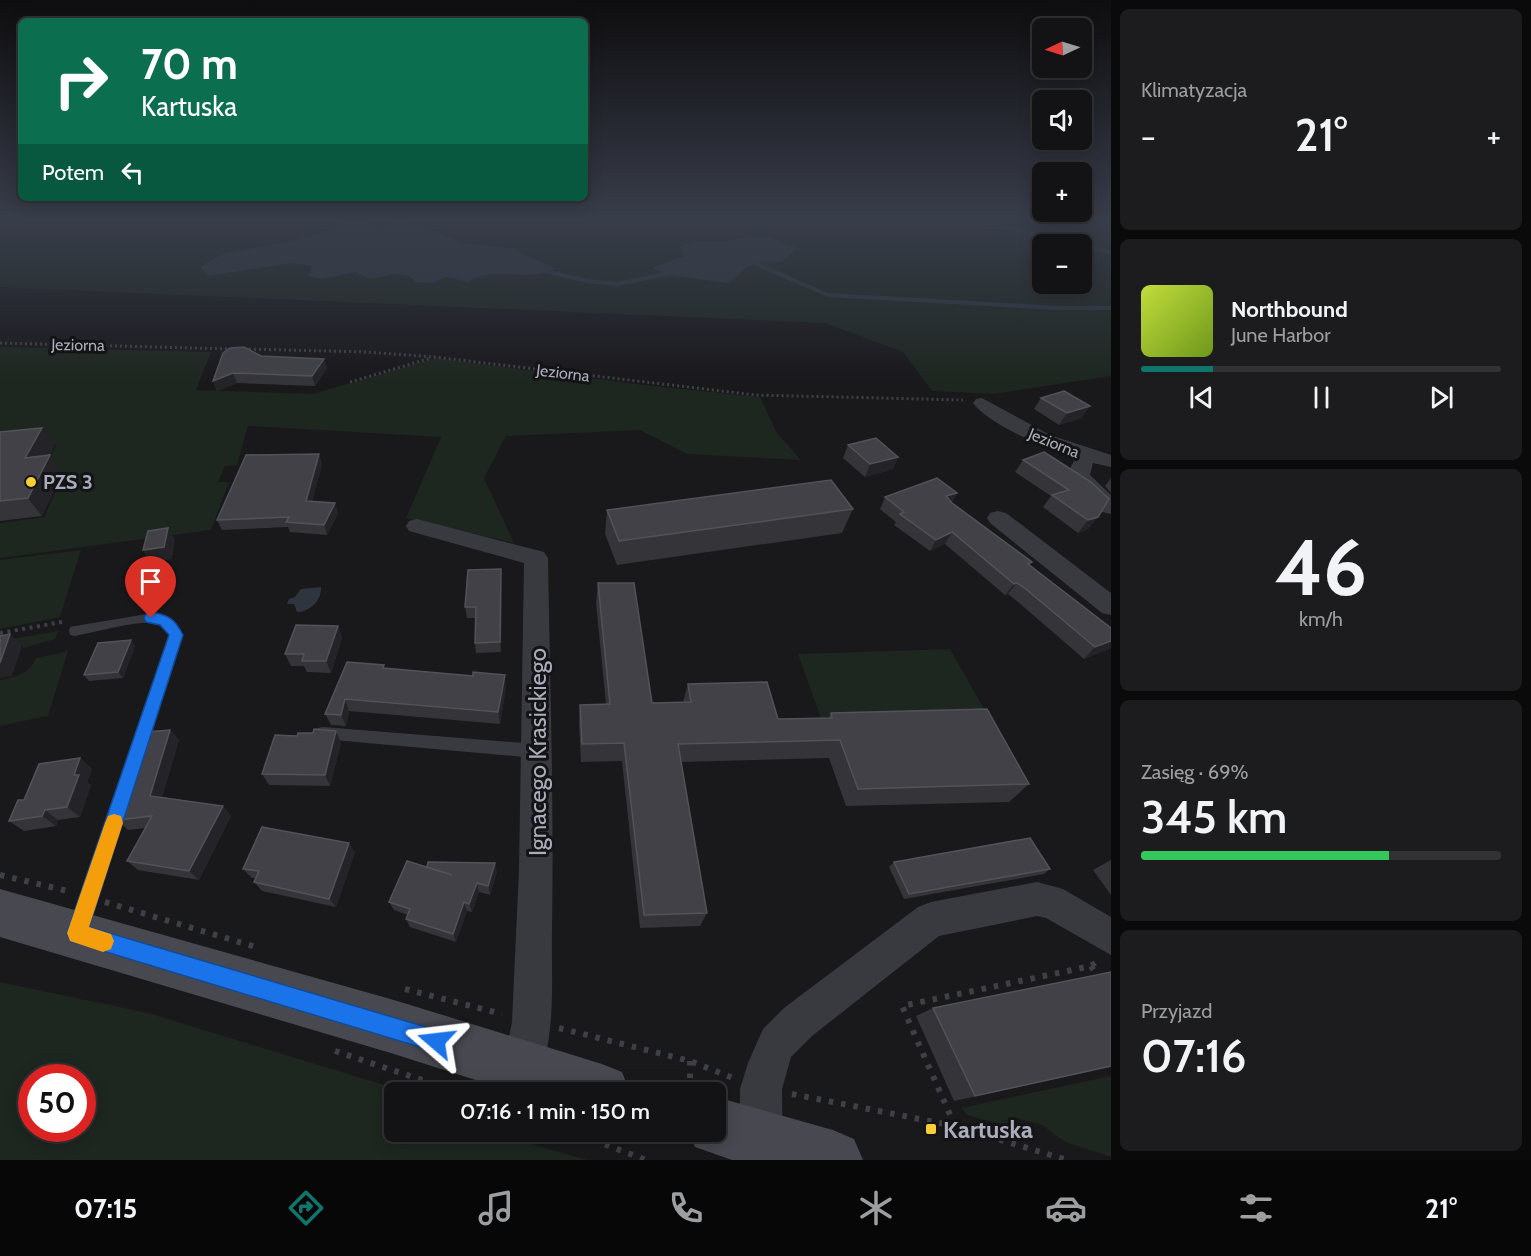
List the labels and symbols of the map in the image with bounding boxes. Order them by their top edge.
north arrow [1032,18,1092,78]
street label: Jeziorna [50,335,105,355]
street label: Jeziorna [534,360,591,386]
street label: Jeziorna [1025,424,1083,462]
place label: PZS 3 [43,470,93,494]
marker: PZS 3 [24,475,38,489]
pin [125,556,176,618]
street label: Ignacego Krasickiego [523,648,552,856]
position arrow [404,1009,468,1073]
speed limit sign: 50 [18,1064,96,1142]
place label: Kartuska [943,1115,1033,1144]
marker: Kartuska [924,1122,938,1136]

